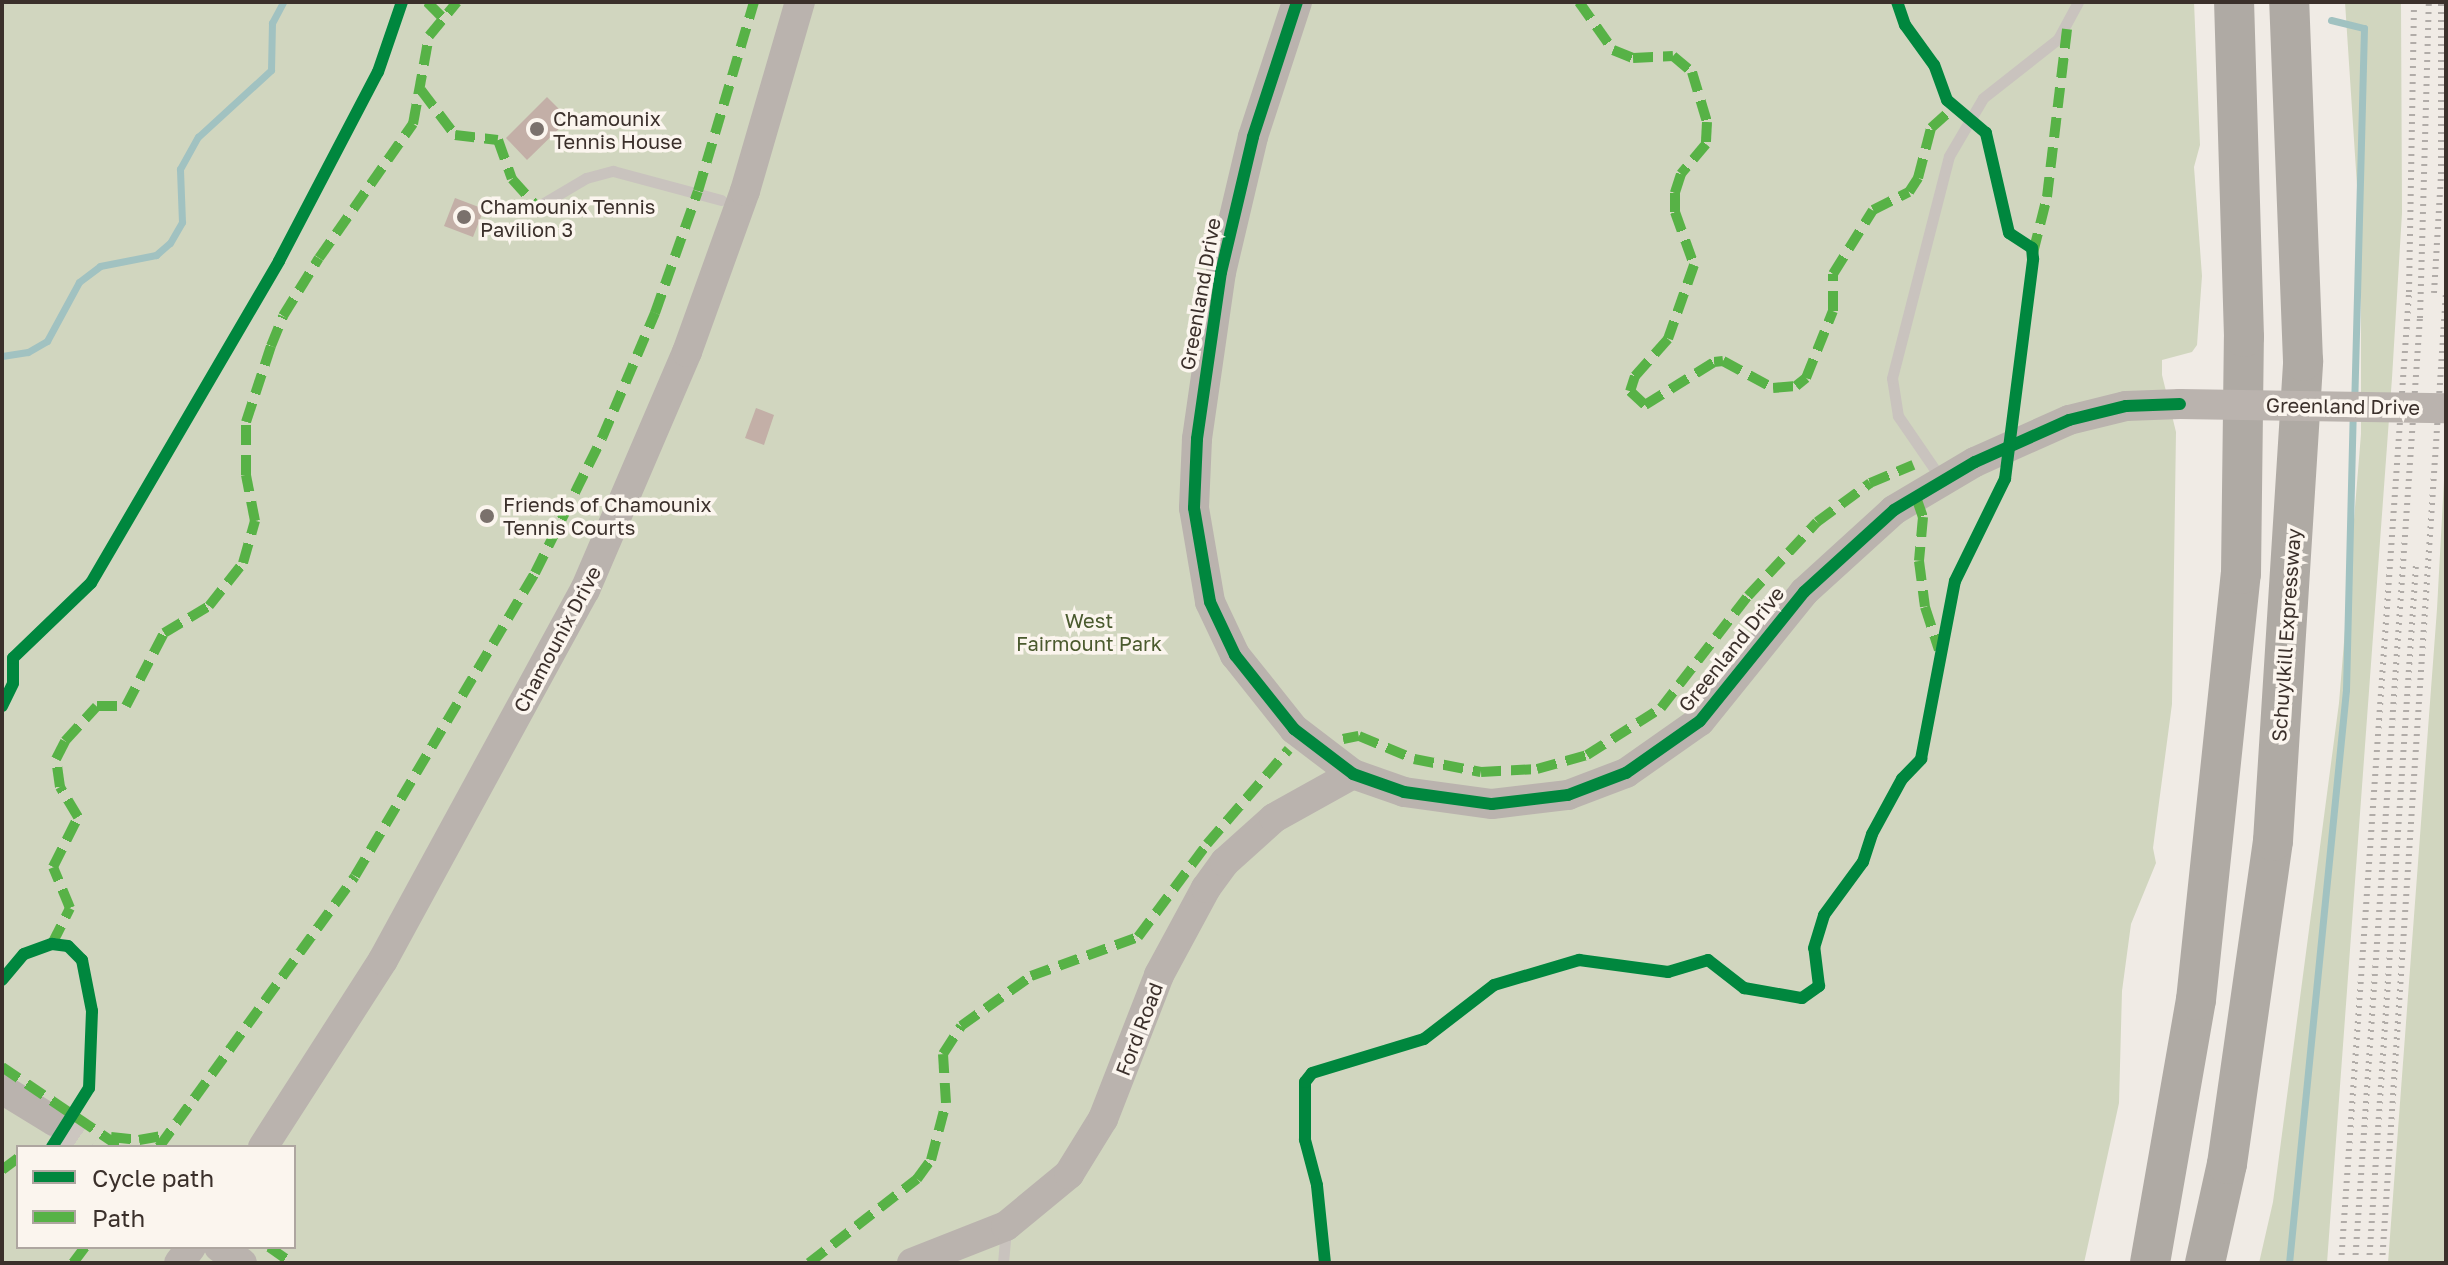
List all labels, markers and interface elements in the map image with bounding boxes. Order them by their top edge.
place label: Chamounix Tennis House [553,106,682,153]
marker: Chamounix Tennis House [528,120,546,138]
place label: Chamounix Tennis Pavilion 3 [480,194,655,241]
marker: Chamounix Tennis Pavilion 3 [455,208,473,226]
street label: Greenland Drive [1175,216,1225,372]
street label: Greenland Drive [2266,393,2420,419]
place label: Friends of Chamounix Tennis Courts [503,492,712,539]
marker: Friends of Chamounix Tennis Courts [478,507,496,525]
street label: Schuylkill Expressway [2267,527,2305,743]
street label: Chamounix Drive [508,562,606,716]
street label: Greenland Drive [1673,582,1789,716]
park label: West Fairmount Park [1016,609,1162,656]
street label: Ford Road [1110,979,1168,1079]
legend [16,1145,296,1249]
text: Cycle path [92,1163,214,1192]
text: Path [92,1203,145,1232]

